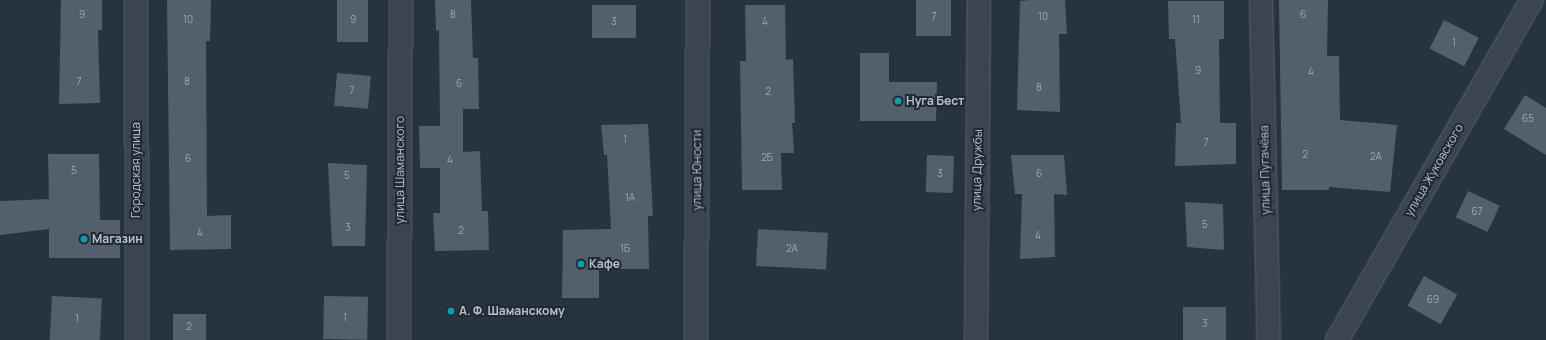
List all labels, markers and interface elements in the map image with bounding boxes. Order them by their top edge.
house number: 9 [79,9,85,21]
house number: 8 [450,9,456,21]
house number: 6 [1300,9,1306,21]
house number: 7 [931,11,937,23]
house number: 10 [1038,11,1048,23]
house number: 10 [183,14,193,26]
house number: 9 [350,14,356,26]
house number: 11 [1192,14,1200,26]
house number: 3 [611,16,617,28]
house number: 4 [762,16,768,28]
house number: 1 [1452,37,1456,49]
house number: 9 [1195,65,1201,77]
house number: 4 [1308,66,1314,78]
house number: 7 [76,76,82,88]
house number: 8 [184,76,190,88]
house number: 6 [456,78,462,90]
house number: 8 [1036,82,1042,94]
house number: 7 [349,85,355,97]
house number: 2 [765,86,771,98]
place label: Нуга Бест [906,94,964,108]
marker: Нуга Бест [893,96,903,106]
house number: 65 [1522,113,1534,125]
street label: улица Шаманского [393,116,407,224]
street label: улица Жуковского [1402,121,1466,219]
street label: Городская улица [129,122,143,218]
street label: улица Пугачёва [1257,125,1273,215]
street label: улица Дружбы [969,129,985,211]
street label: улица Юности [690,130,704,210]
house number: 1 [623,134,627,146]
house number: 7 [1203,137,1209,149]
house number: 2 [1302,149,1308,161]
house number: 2А [1370,151,1382,163]
house number: 2Б [761,152,773,164]
house number: 6 [185,153,191,165]
house number: 4 [447,154,453,166]
house number: 5 [71,165,77,177]
house number: 3 [937,168,943,180]
house number: 6 [1036,168,1042,180]
house number: 5 [344,170,350,182]
house number: 1А [625,192,635,204]
house number: 67 [1471,206,1483,218]
house number: 5 [1202,219,1208,231]
house number: 3 [345,222,351,234]
house number: 2 [458,225,464,237]
house number: 4 [197,227,203,239]
house number: 4 [1035,230,1041,242]
place label: Магазин [92,232,143,246]
marker: Магазин [79,234,89,244]
house number: 1Б [620,243,630,255]
house number: 2А [786,243,798,255]
place label: Кафе [589,257,620,271]
marker: Кафе [576,259,586,269]
house number: 69 [1427,294,1439,306]
place label: А. Ф. Шаманскому [459,304,565,318]
marker: А. Ф. Шаманскому [446,306,456,316]
house number: 1 [343,312,347,324]
house number: 1 [75,313,79,325]
house number: 3 [1202,318,1208,330]
house number: 2 [186,321,192,333]

